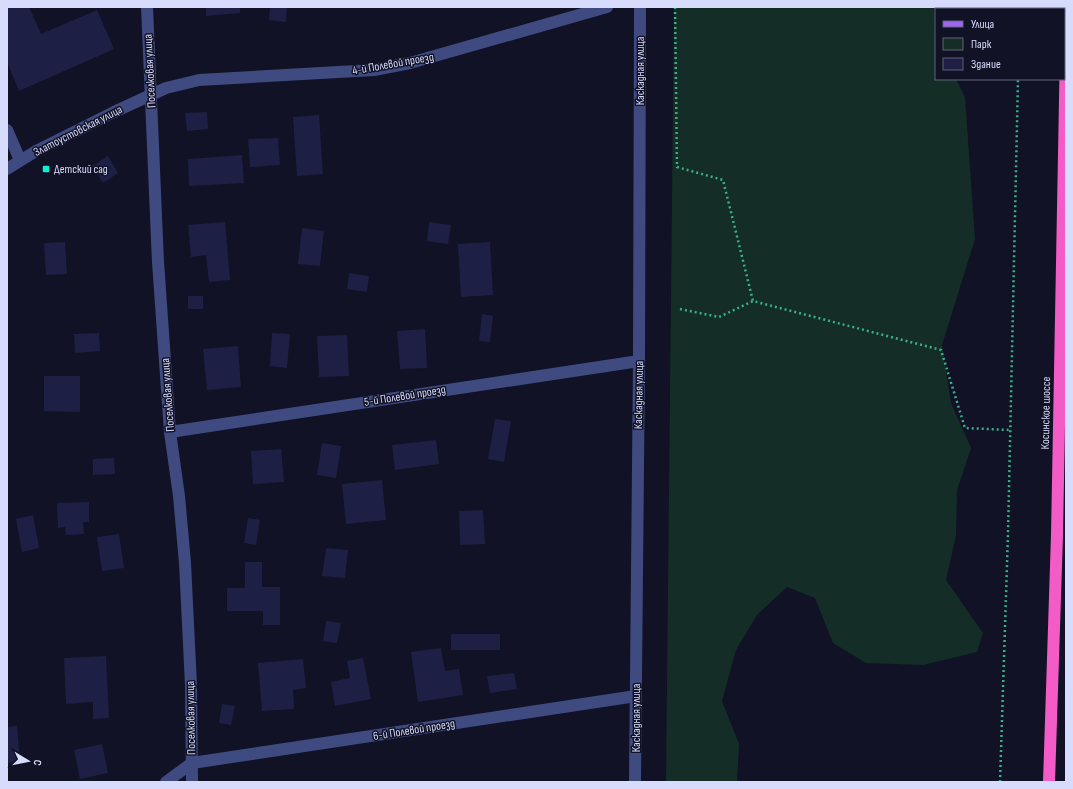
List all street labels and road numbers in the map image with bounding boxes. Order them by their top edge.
street label: Поселковая улица [141,33,159,108]
street label: Каскадная улица [633,36,648,105]
street label: 4-й Полевой проезд [351,49,435,79]
street label: Златоустовская улица [31,102,125,160]
street label: Поселковая улица [158,357,178,432]
street label: Каскадная улица [631,360,647,429]
street label: Косинское шоссе [1038,376,1054,450]
street label: 5-й Полевой проезд [363,382,447,410]
street label: Поселковая улица [183,681,199,755]
street label: Каскадная улица [629,683,644,752]
street label: 6-й Полевой проезд [372,716,456,744]

